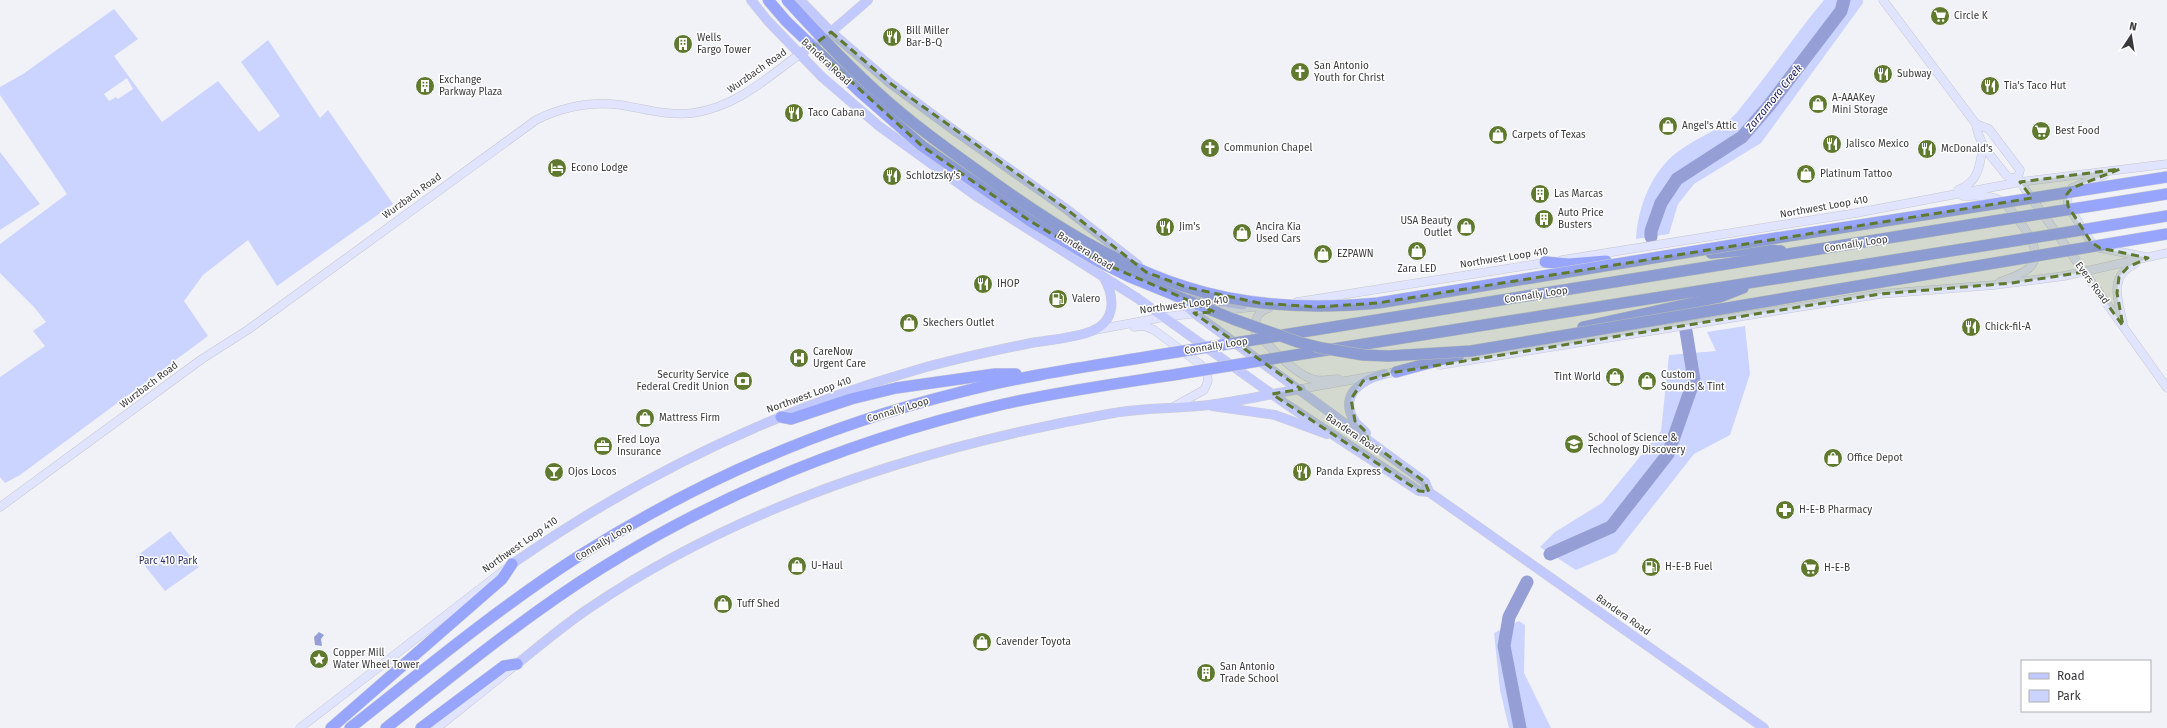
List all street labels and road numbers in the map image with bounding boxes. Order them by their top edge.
street label: Bandera Road [799,36,853,88]
street label: Wurzbach Road [725,46,789,96]
street label: Wurzbach Road [380,171,444,221]
street label: Northwest Loop 410 [1779,193,1869,221]
street label: Bandera Road [1055,229,1115,273]
street label: Connally Loop [1823,233,1889,255]
street label: Northwest Loop 410 [1459,245,1549,271]
street label: Evers Road [2073,259,2111,307]
street label: Connally Loop [1503,284,1569,306]
street label: Northwest Loop 410 [1139,294,1229,316]
street label: Connally Loop [1183,335,1249,357]
street label: Wurzbach Road [118,359,180,411]
street label: Northwest Loop 410 [765,374,853,416]
street label: Connally Loop [866,395,930,425]
street label: Bandera Road [1323,411,1383,457]
street label: Northwest Loop 410 [480,514,560,575]
street label: Connally Loop [573,520,635,564]
street label: Bandera Road [1594,592,1652,638]

